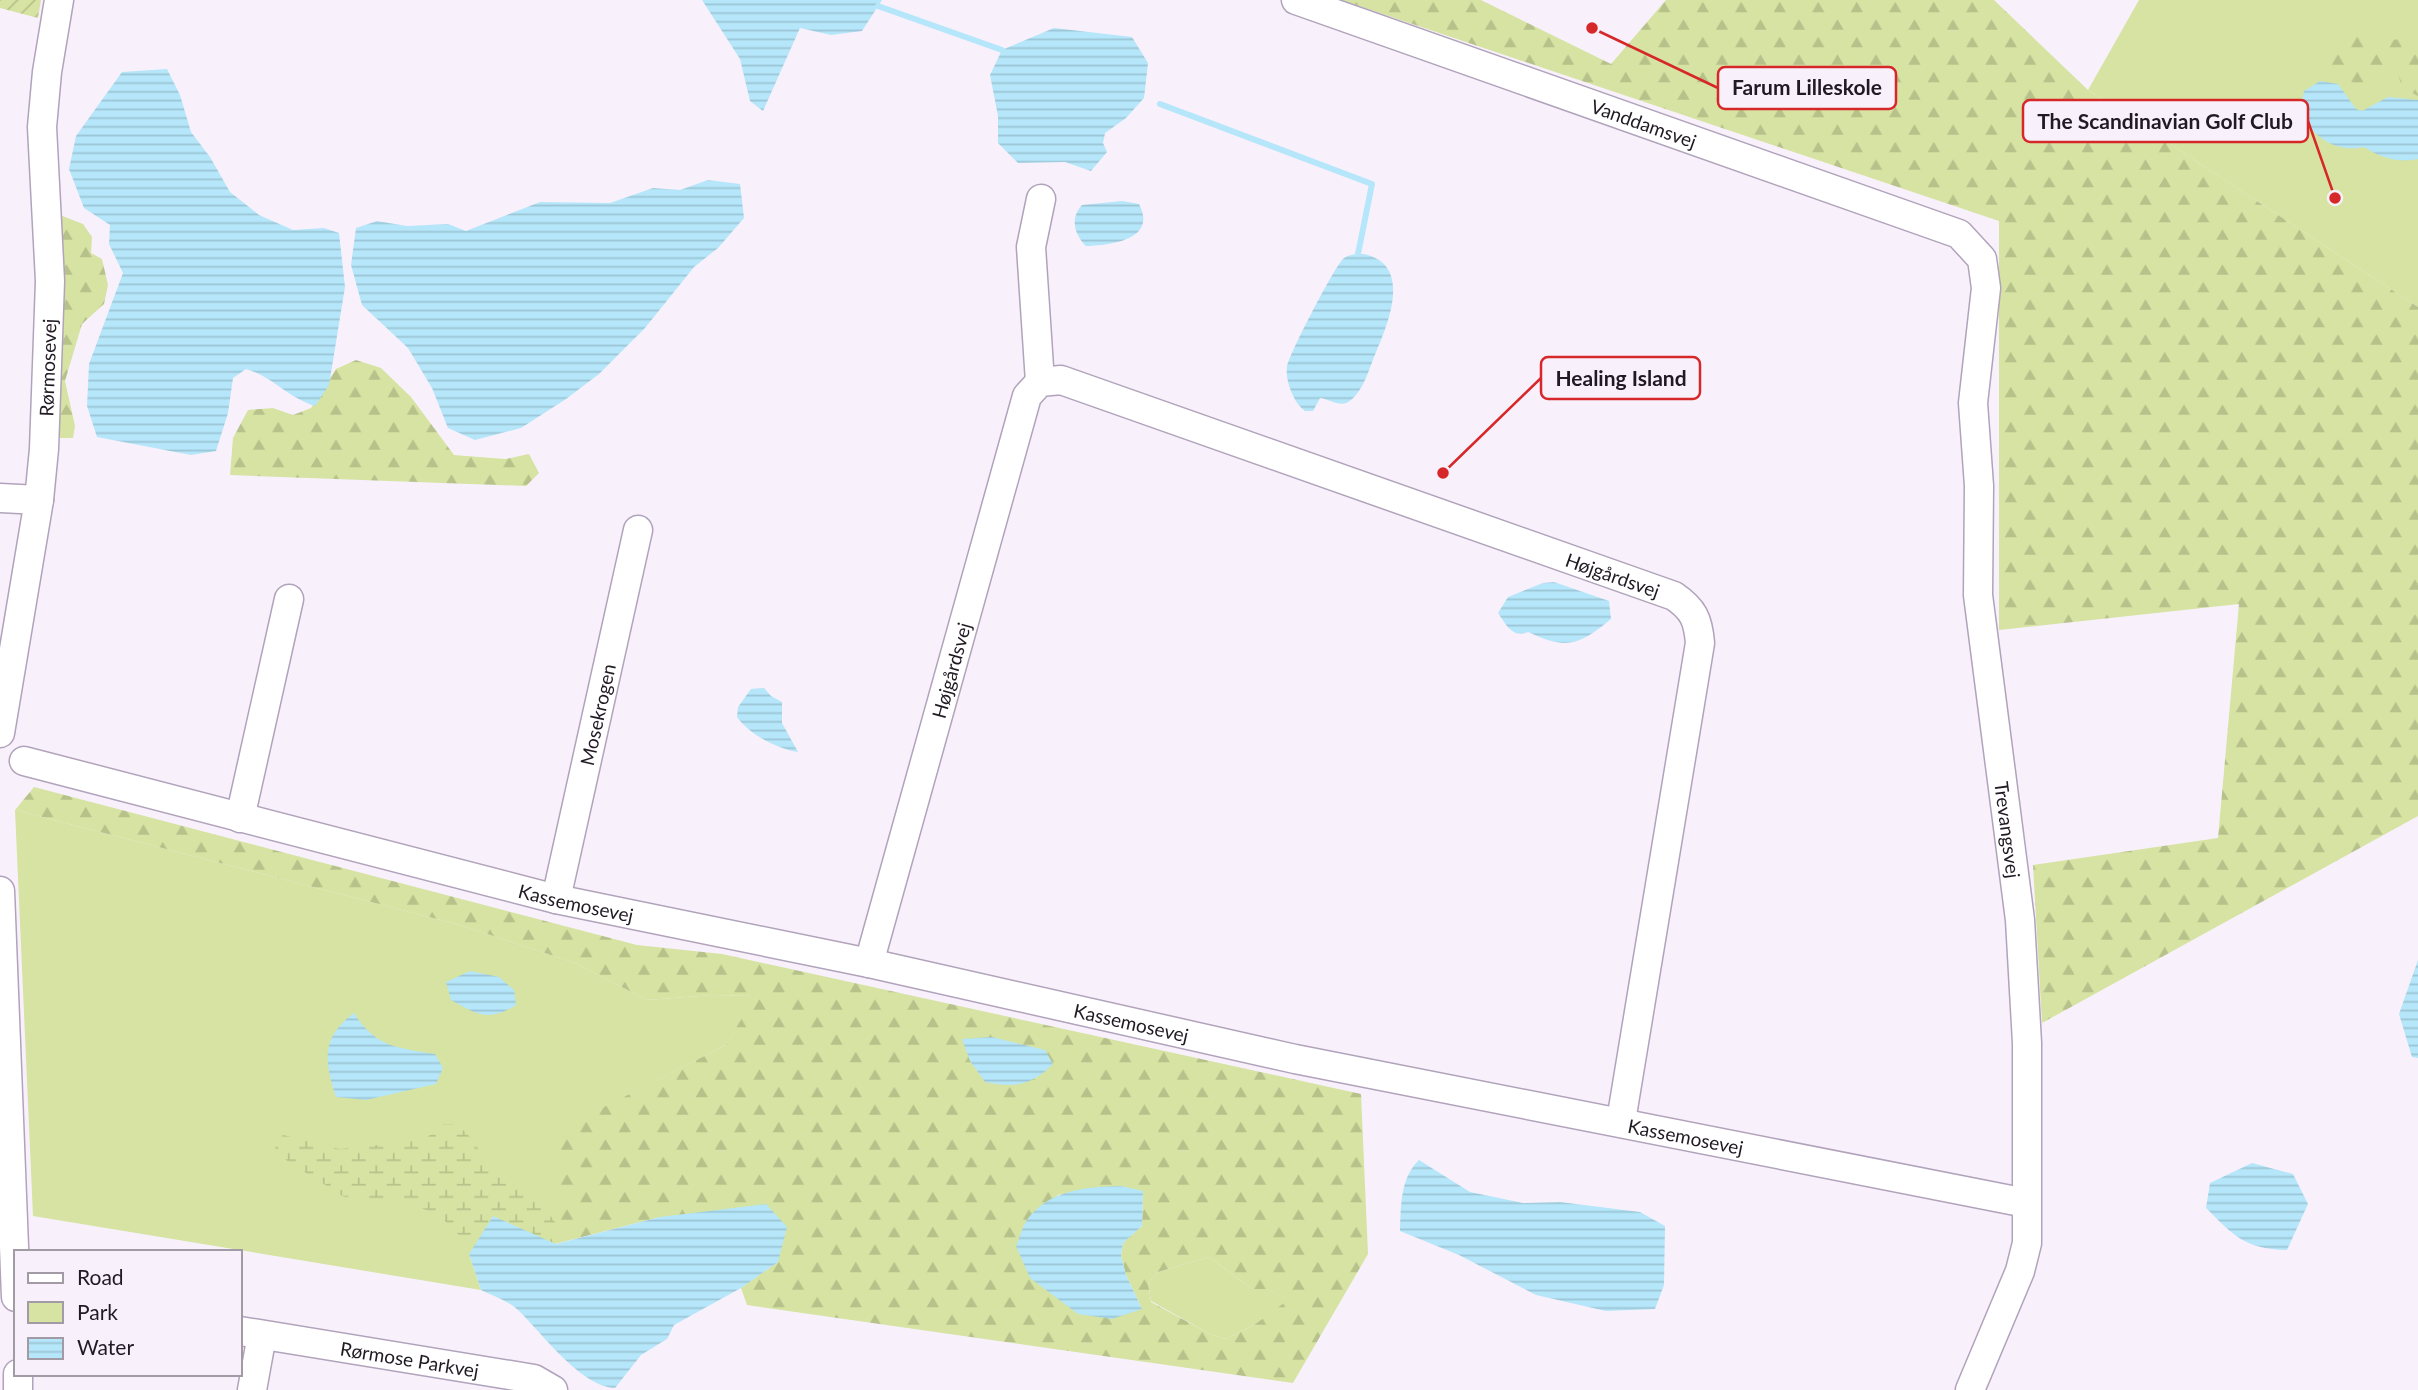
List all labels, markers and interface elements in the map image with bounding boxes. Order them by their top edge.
callout: Farum Lilleskole [1718,67,1896,109]
text: Farum Lilleskole [1732,74,1882,99]
street label: Vanddamsvej [1588,94,1700,152]
callout: The Scandinavian Golf Club [2023,100,2308,142]
text: The Scandinavian Golf Club [2037,108,2293,133]
street label: Rørmosevej [34,318,60,417]
callout: Healing Island [1541,357,1700,399]
text: Healing Island [1555,365,1687,390]
street label: Højgårdsvej [1563,547,1663,602]
street label: Højgårdsvej [926,620,975,721]
street label: Mosekrogen [575,661,619,768]
street label: Trevangsvej [1991,780,2026,879]
street label: Kassemosevej [516,878,636,926]
street label: Kassemosevej [1072,998,1191,1046]
street label: Kassemosevej [1626,1113,1745,1159]
legend [14,1250,242,1376]
text: Road [77,1264,124,1289]
text: Park [77,1299,118,1324]
text: Water [77,1334,134,1359]
street label: Rørmose Parkvej [339,1336,481,1381]

